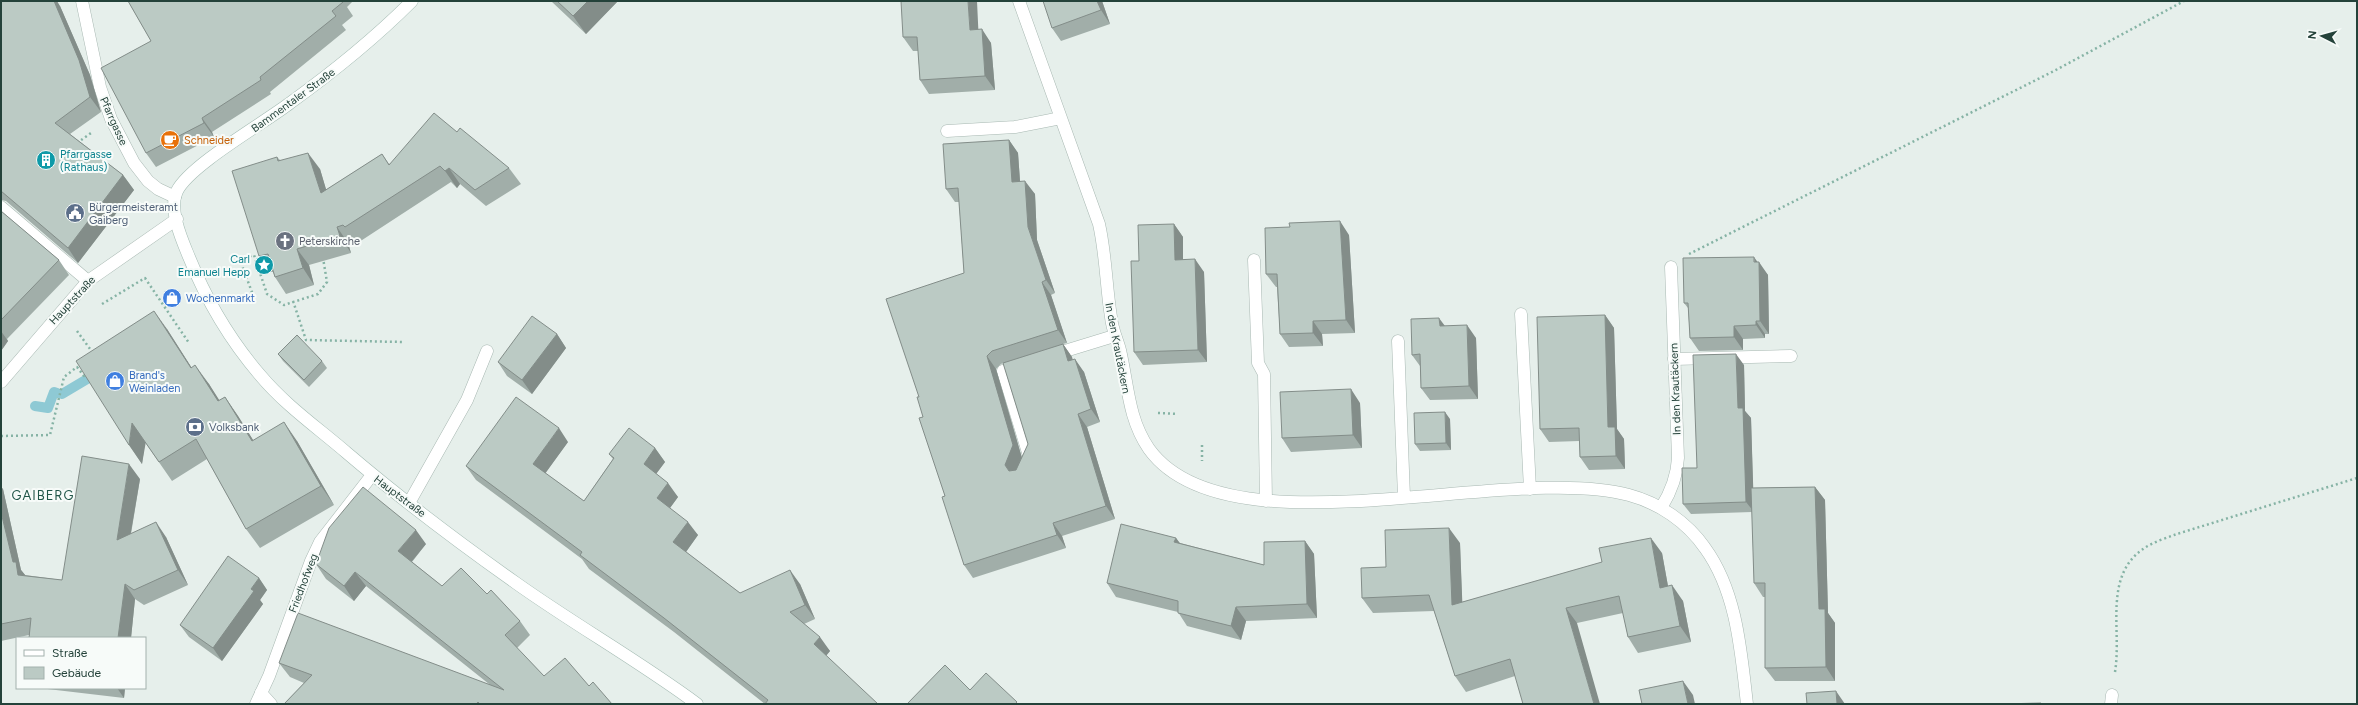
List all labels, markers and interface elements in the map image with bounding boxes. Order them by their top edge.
north arrow [2302,16,2342,56]
text: N [2306,30,2319,40]
street label: Bammentaler Straße [249,66,338,135]
street label: Pfarrgasse [97,95,130,147]
cafe icon: Schneider [159,129,181,151]
place label: Schneider [184,134,234,147]
place label: Pfarrgasse (Rathaus) [60,148,112,174]
building icon: Pfarrgasse (Rathaus) [35,149,57,171]
place label: Bürgermeisteramt Gaiberg [89,201,178,227]
public building icon: Bürgermeisteramt Gaiberg [64,202,86,224]
church icon: Peterskirche [274,230,296,252]
place label: Peterskirche [299,235,360,248]
place label: Carl Emanuel Hepp [178,253,250,279]
place icon: Carl Emanuel Hepp [253,254,275,276]
street label: Hauptstraße [47,273,98,327]
shop icon: Wochenmarkt [161,287,183,309]
place label: Wochenmarkt [186,292,255,305]
street label: In den Krautäckern [1102,302,1133,395]
street label: In den Krautäckern [1667,343,1684,435]
place label: Brand's Weinladen [129,369,180,395]
shop icon: Brand's Weinladen [104,370,126,392]
bank icon: Volksbank [184,416,206,438]
place label: Volksbank [209,421,260,434]
street label: Hauptstraße [371,473,428,520]
district label: GAIBERG [12,488,74,503]
street label: Friedhofweg [286,552,321,615]
legend [16,637,146,689]
text: Straße [52,646,88,660]
text: Gebäude [52,666,102,680]

